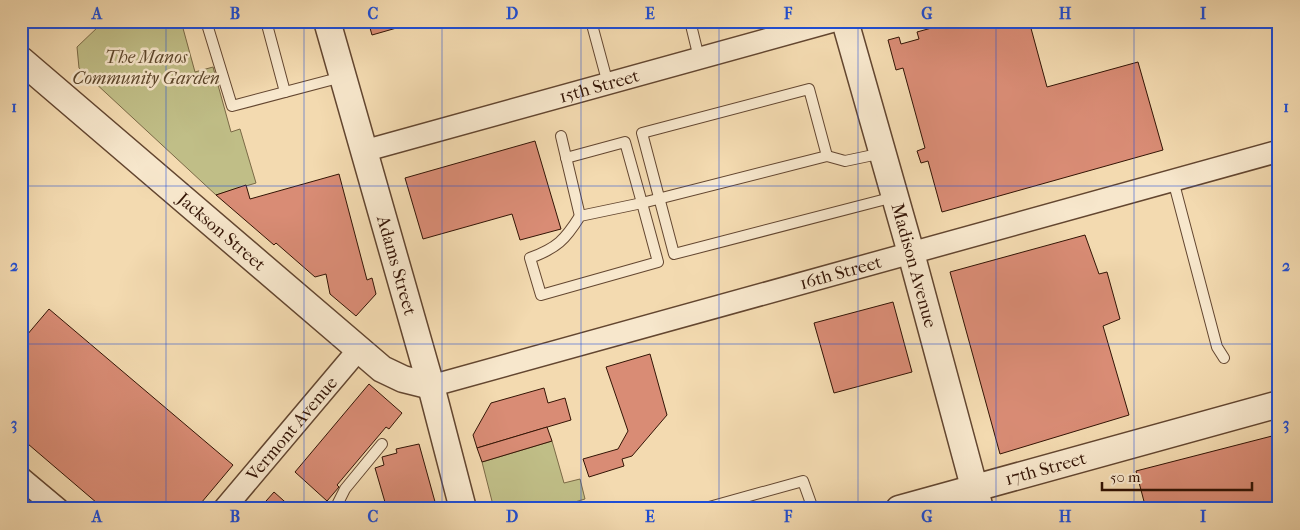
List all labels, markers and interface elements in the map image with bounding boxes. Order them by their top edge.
text: A [91,4,103,23]
text: B [230,4,240,23]
text: C [368,4,379,23]
text: D [506,4,518,23]
text: E [645,4,655,23]
text: F [783,4,793,23]
text: G [921,4,933,23]
text: H [1059,4,1072,23]
text: I [1200,4,1207,23]
park label: The Manos Community Garden [72,47,220,89]
street label: 15th Street [557,65,642,107]
text: 1 [11,97,17,116]
text: 1 [1283,97,1289,116]
street label: Jackson Street [171,187,270,276]
street label: Madison Avenue [886,201,941,330]
street label: Adams Street [372,212,420,318]
street label: 16th Street [797,251,885,294]
text: 2 [10,256,18,275]
text: 2 [1282,256,1290,275]
street label: Vermont Avenue [242,373,342,486]
text: 3 [11,414,17,434]
text: 3 [1283,414,1289,434]
street label: 17th Street [1003,448,1089,490]
scale bar [1102,460,1252,492]
text: 50 m [1110,468,1141,486]
text: A [91,507,103,526]
text: B [230,507,240,526]
text: C [368,507,379,526]
text: D [506,507,518,526]
text: E [645,507,655,526]
text: F [783,507,793,526]
text: G [921,507,933,526]
text: H [1059,507,1072,526]
text: I [1200,507,1207,526]

